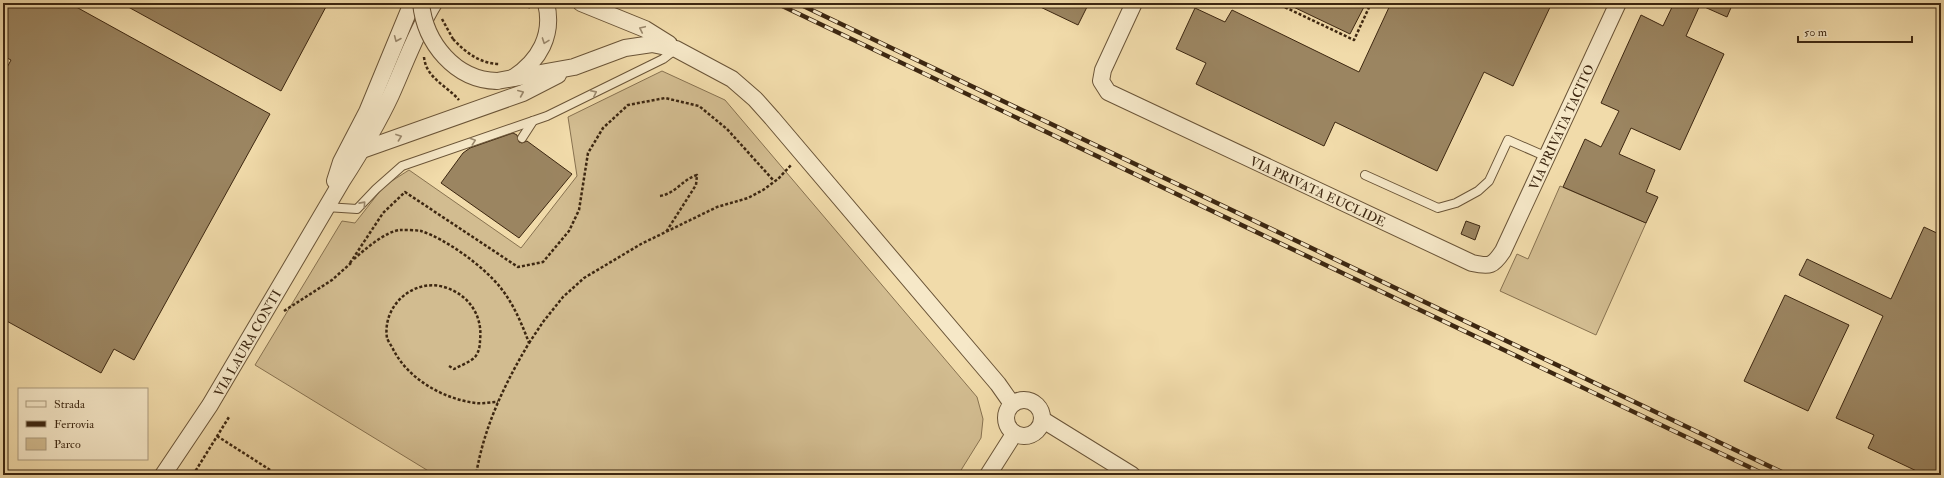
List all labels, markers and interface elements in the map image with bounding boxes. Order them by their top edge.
scale bar [1798,18,1912,44]
text: 50 m [1804,25,1828,40]
one-way arrow [639,26,647,34]
one-way arrow [394,35,402,42]
one-way arrow [541,38,549,45]
street label: VIA PRIVATA TACITO [1526,62,1598,193]
one-way arrow [517,90,525,98]
one-way arrow [590,90,597,98]
one-way arrow [395,133,402,142]
one-way arrow [469,137,476,145]
street label: VIA PRIVATA EUCLIDE [1247,153,1388,231]
one-way arrow [358,201,365,208]
street label: VIA LAURA CONTI [211,287,285,400]
legend [18,388,148,460]
text: Strada [54,397,86,412]
text: Ferrovia [54,417,95,432]
text: Parco [54,437,81,452]

